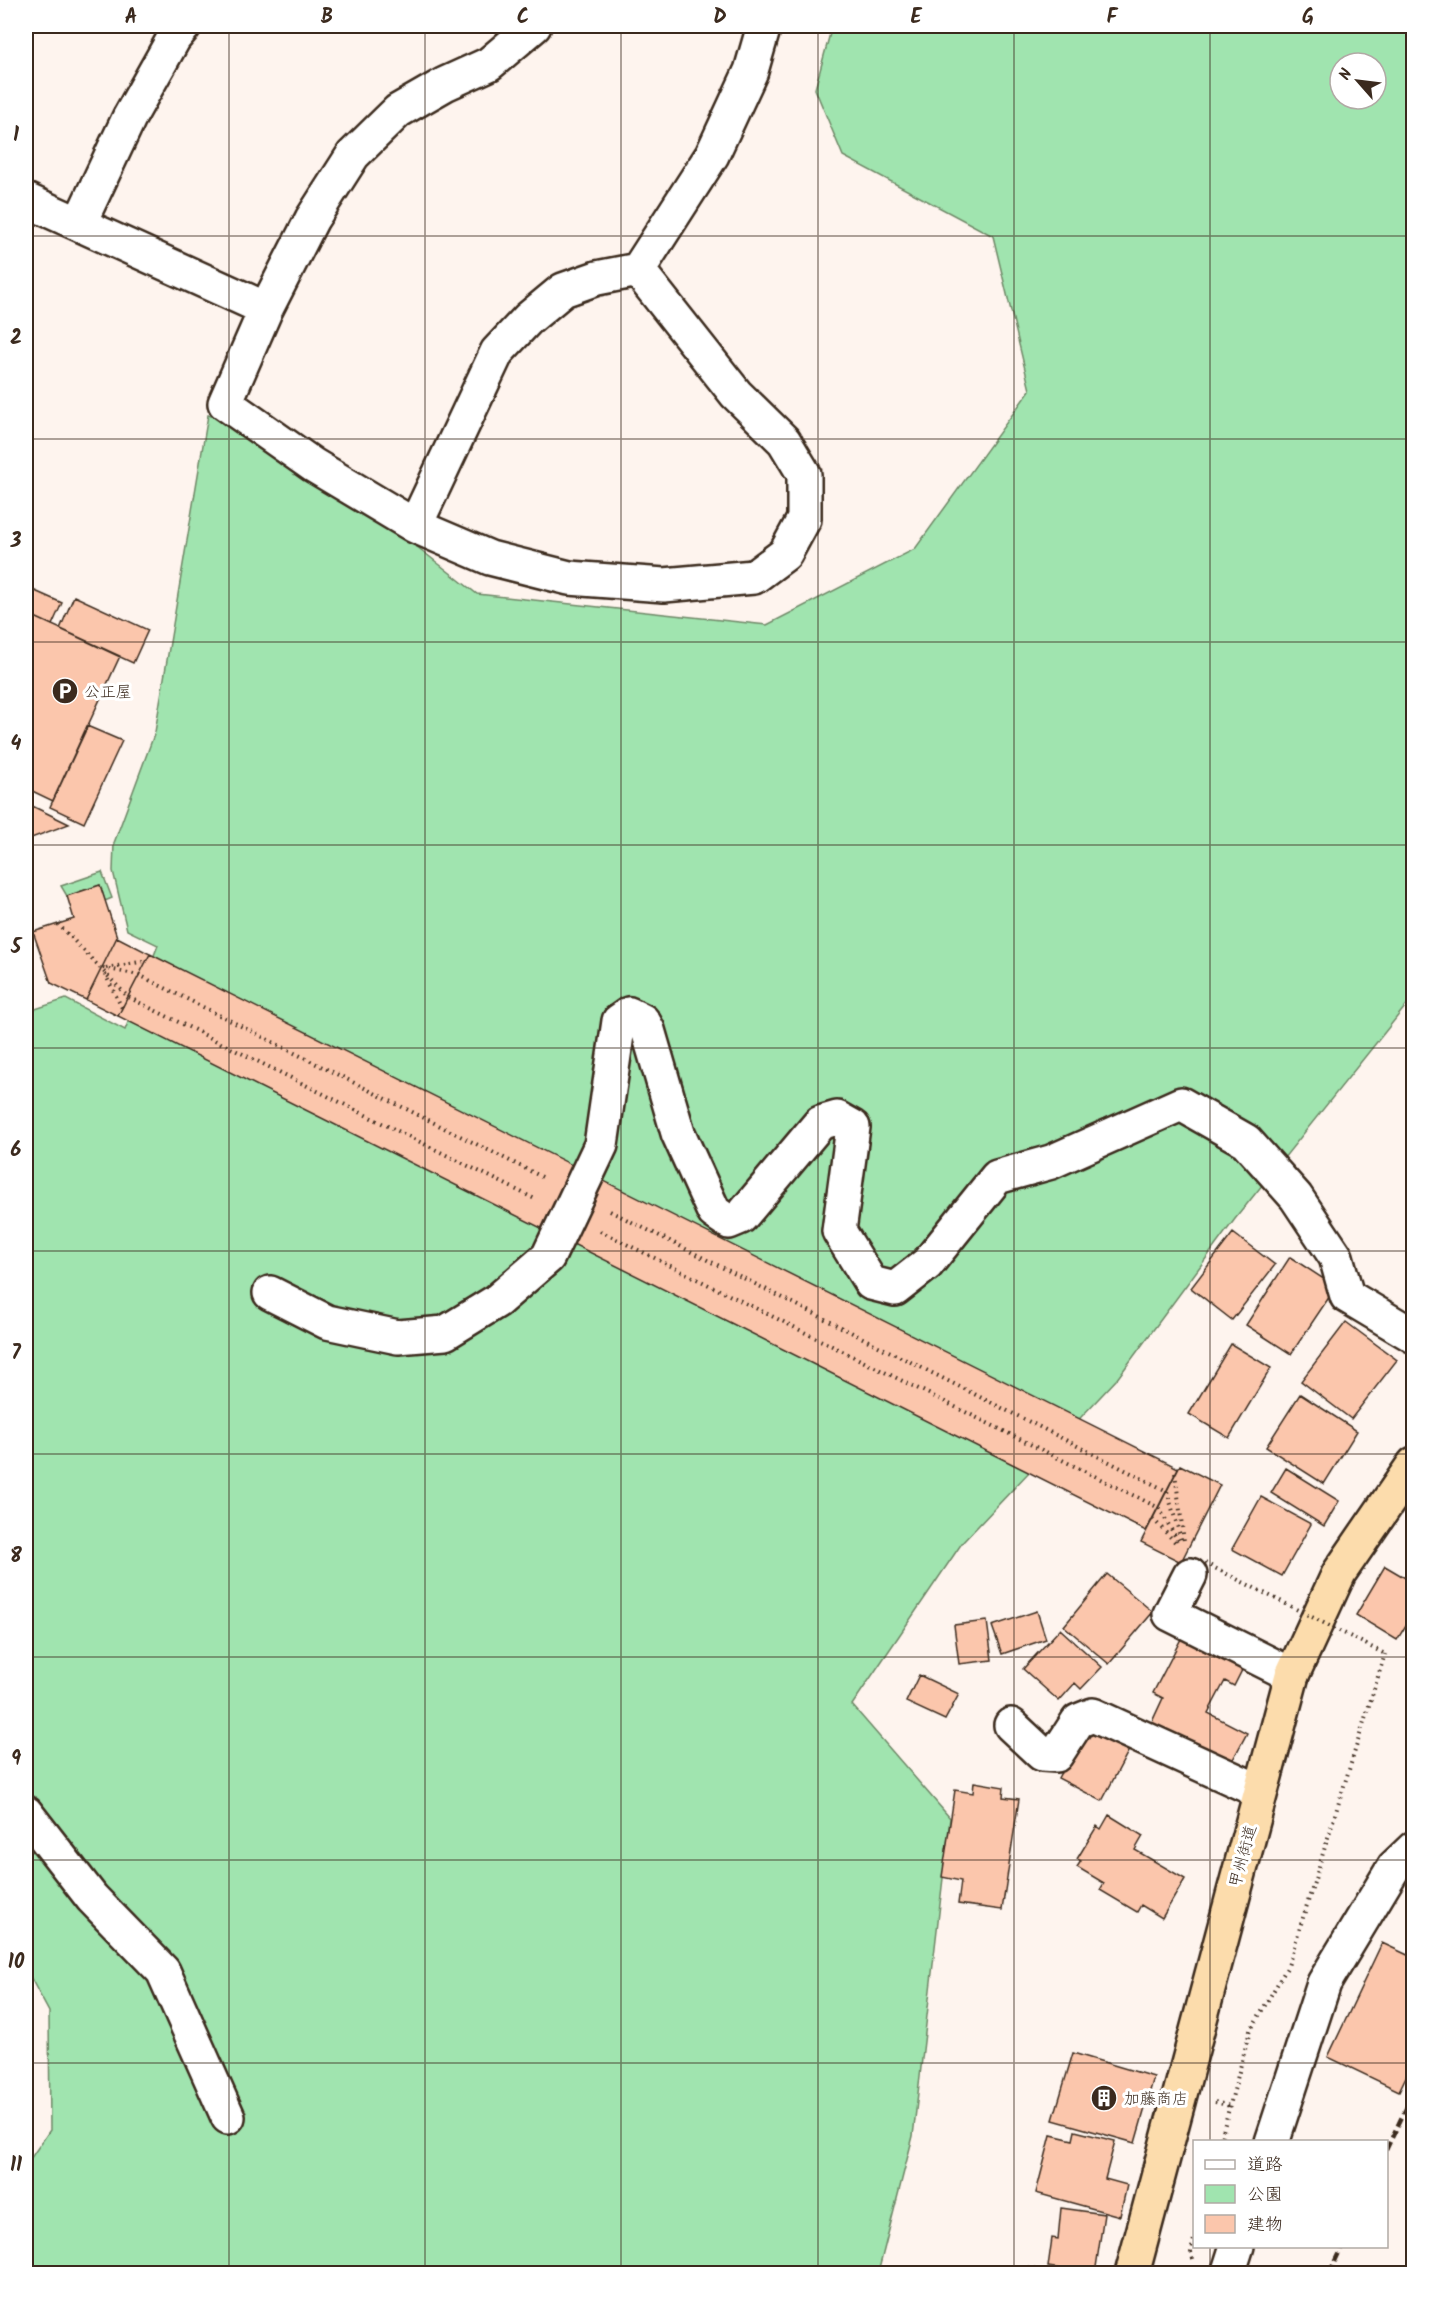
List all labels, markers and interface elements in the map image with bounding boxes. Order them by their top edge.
text: A [125,2,137,34]
text: B [321,2,333,34]
text: C [517,2,529,34]
text: D [713,2,727,34]
text: E [910,2,922,34]
text: F [1107,2,1119,34]
text: G [1302,2,1314,34]
north arrow [1328,51,1388,111]
text: N [1333,64,1359,85]
text: 1 [13,120,19,152]
text: 2 [10,323,22,355]
text: 3 [10,526,22,558]
parking icon: 公正屋 [50,676,80,706]
place label: 公正屋 [84,680,132,705]
text: 4 [11,729,22,761]
text: 5 [10,932,23,964]
text: 6 [11,1135,22,1167]
text: 7 [11,1338,21,1370]
text: 8 [10,1541,22,1573]
text: 9 [11,1744,21,1776]
street label: 甲州街道 [1223,1822,1264,1891]
text: 10 [8,1947,25,1979]
building icon: 加藤商店 [1089,2083,1119,2113]
place label: 加藤商店 [1124,2087,1188,2112]
legend [1193,2140,1388,2248]
text: 11 [10,2150,22,2182]
text: 道路 [1247,2151,1283,2180]
text: 公園 [1247,2181,1283,2210]
text: 建物 [1247,2211,1283,2240]

